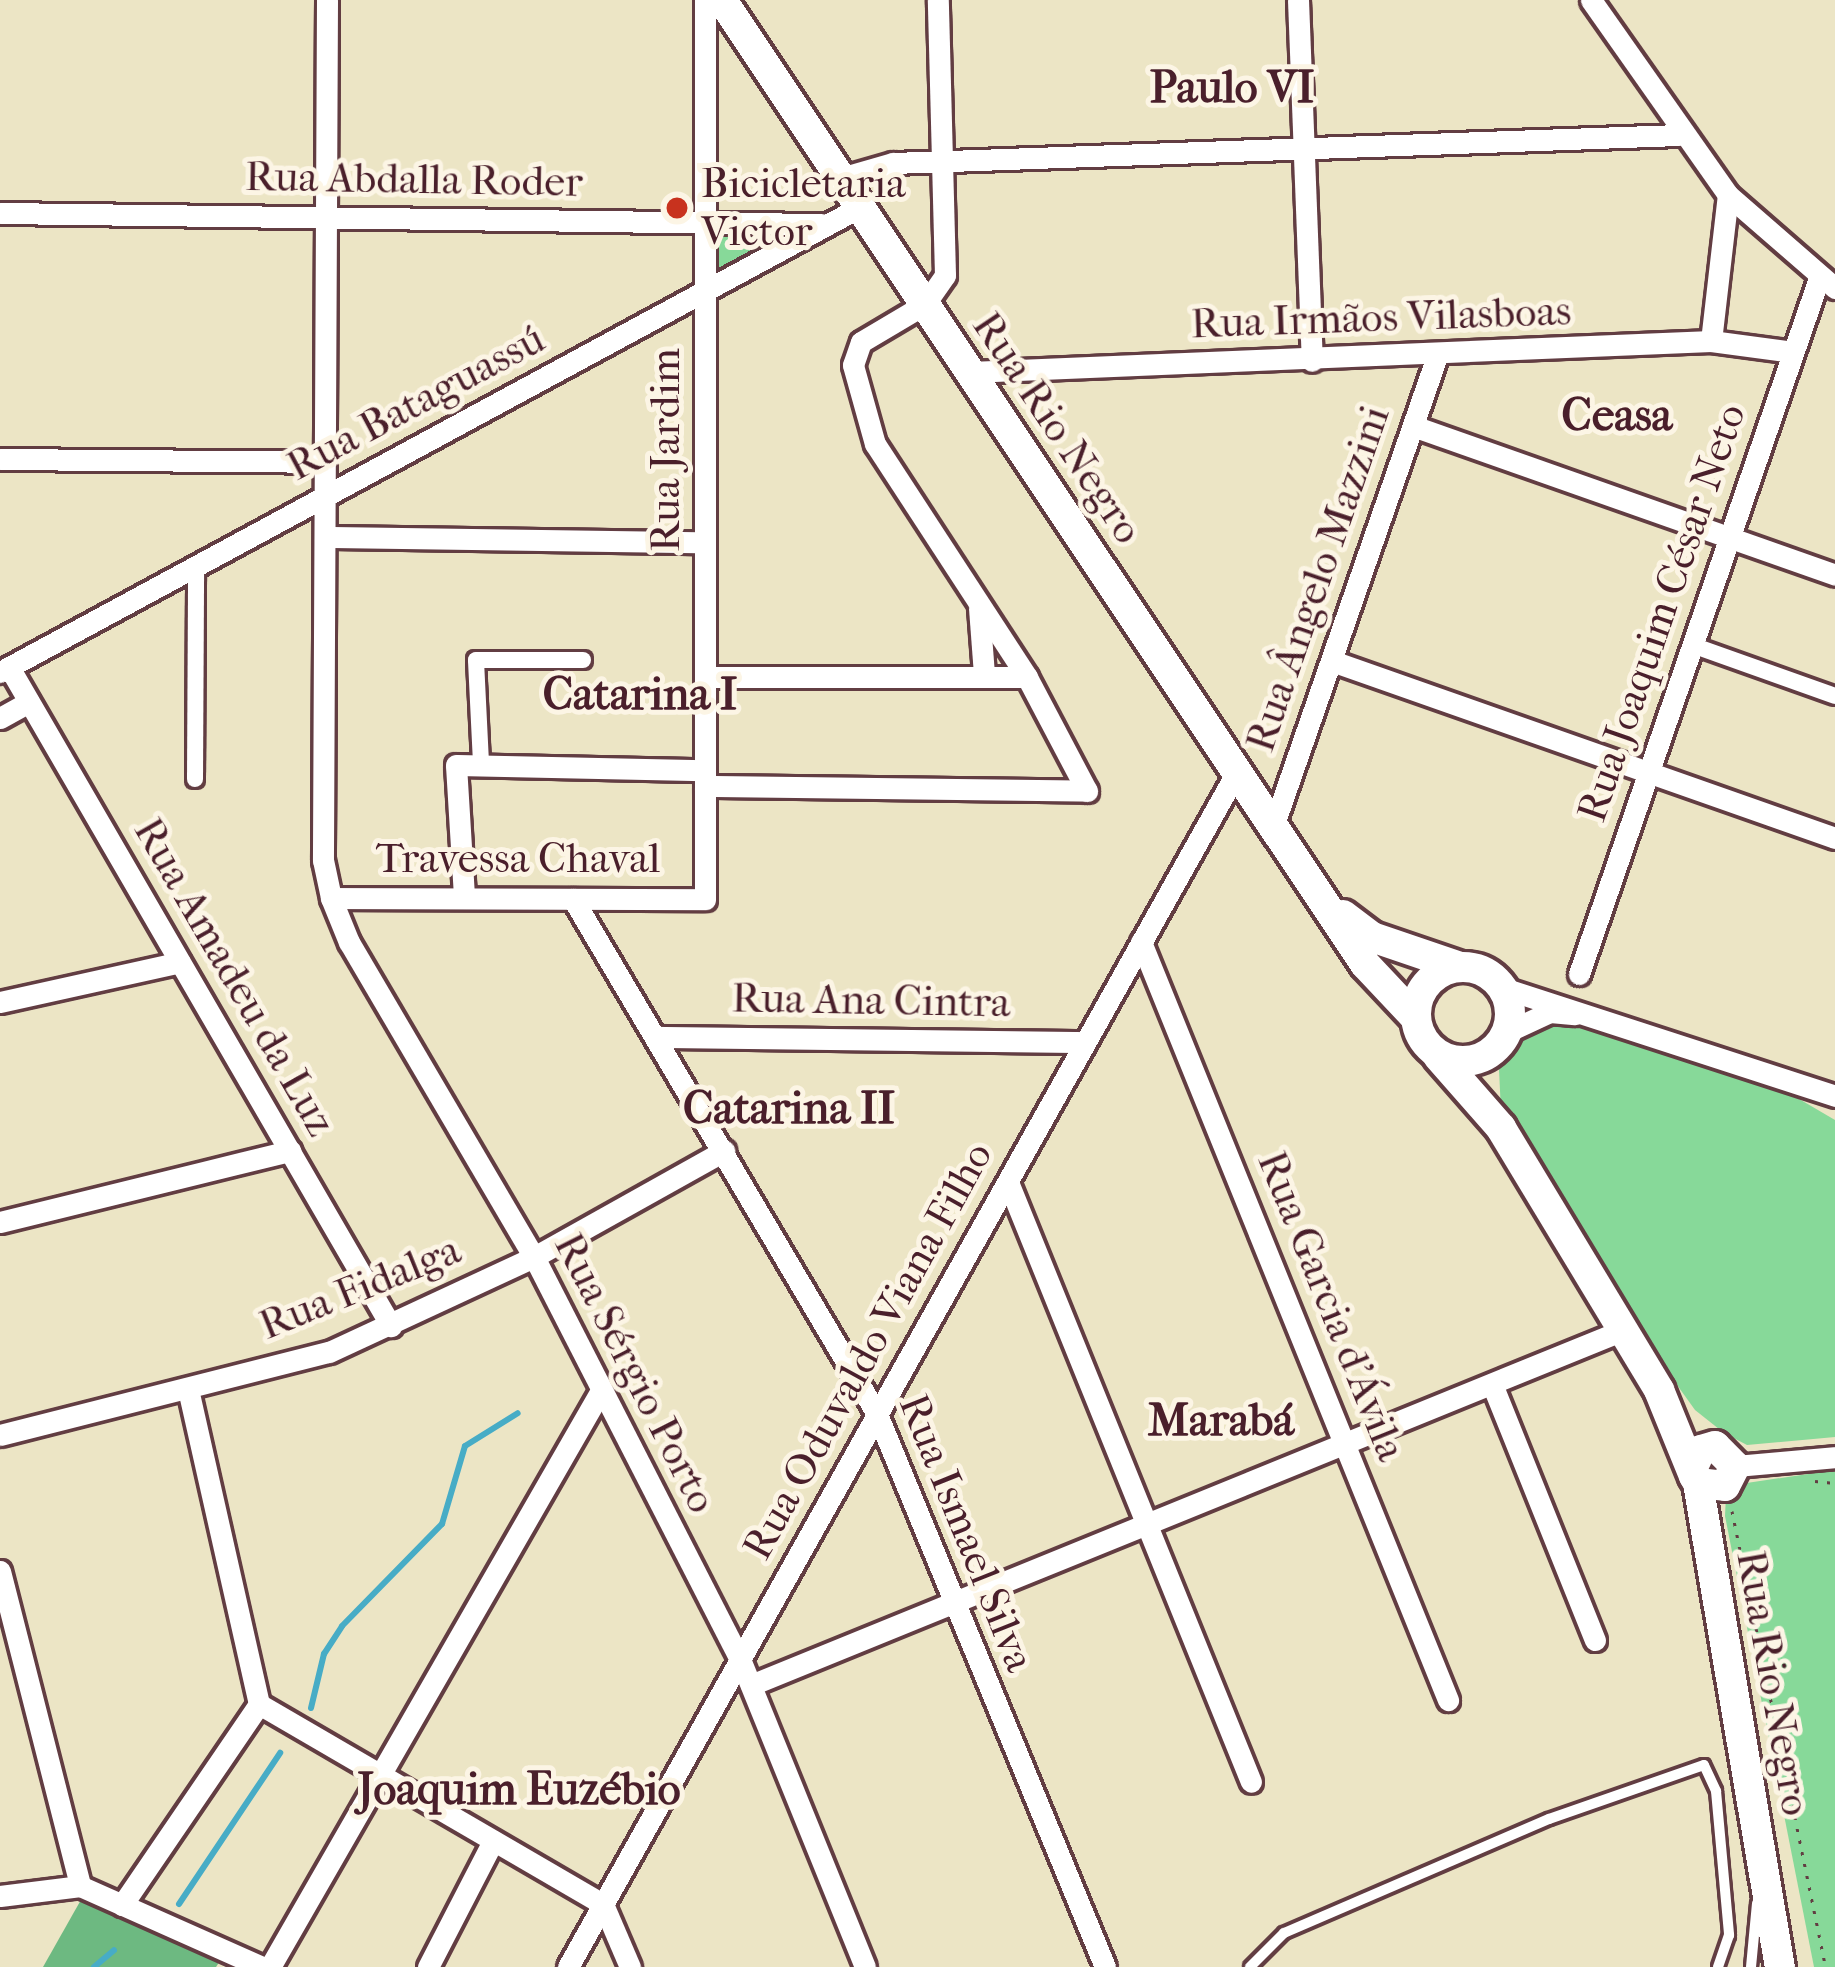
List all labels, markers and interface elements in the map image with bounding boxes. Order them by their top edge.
district label: Paulo VI [1150,61,1314,115]
street label: Rua Abdalla Roder [245,152,583,208]
place label: Bicicletaria Victor [701,159,906,258]
marker: Bicicletaria Victor [664,195,690,221]
street label: Rua Irmãos Vilasboas [1190,286,1572,350]
street label: Rua Rio Negro [961,303,1153,553]
street label: Rua Bataguassú [279,314,553,492]
street label: Rua Jardim [641,348,691,552]
district label: Ceasa [1562,389,1672,443]
street label: Rua Joaquim César Neto [1567,397,1757,829]
street label: Rua Ângelo Mazzini [1235,399,1401,759]
district label: Catarina I [543,668,737,722]
street label: Rua Amadeu da Luz [122,809,346,1145]
street label: Travessa Chaval [376,834,660,884]
street label: Rua Ana Cintra [731,973,1011,1029]
district label: Catarina II [683,1082,895,1136]
street label: Rua Oduvaldo Viana Filho [732,1134,1004,1568]
street label: Rua Garcia d'Ávila [1246,1144,1416,1468]
street label: Rua Fidalga [252,1225,468,1351]
street label: Rua Sérgio Porto [543,1225,727,1521]
street label: Rua Ismael Silva [887,1387,1045,1679]
district label: Marabá [1148,1394,1294,1448]
street label: Rua Rio Negro [1725,1547,1821,1819]
district label: Joaquim Euzébio [358,1763,680,1817]

